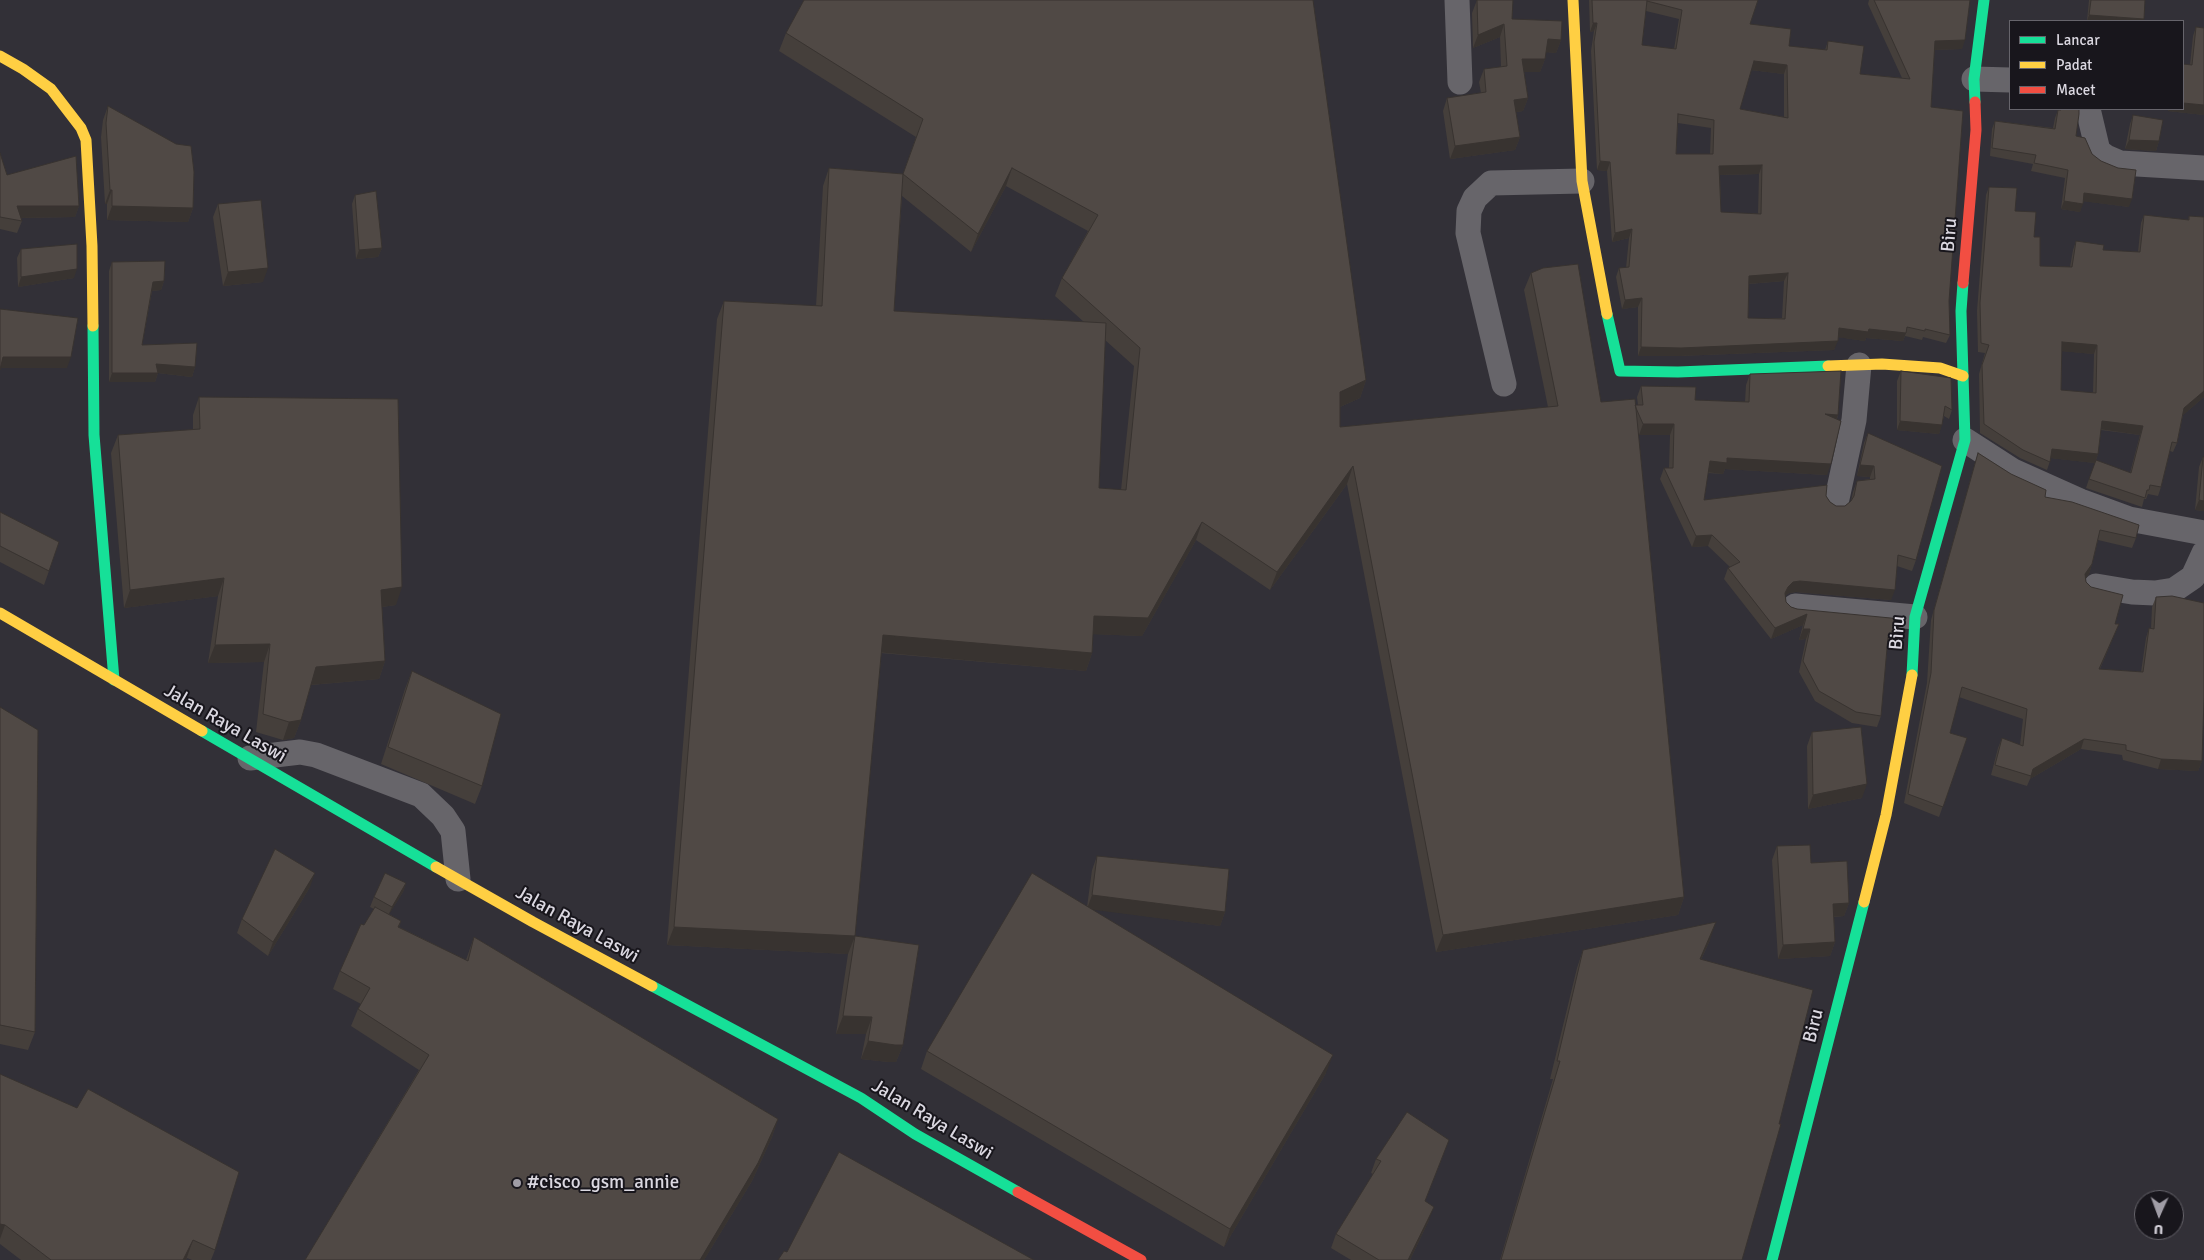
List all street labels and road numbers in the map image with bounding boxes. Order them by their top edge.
street label: Biru [1937,217,1963,253]
street label: Biru [1885,615,1911,651]
street label: Jalan Raya Laswi [160,680,290,768]
street label: Jalan Raya Laswi [511,882,643,968]
street label: Biru [1799,1007,1829,1045]
street label: Jalan Raya Laswi [867,1075,997,1165]

